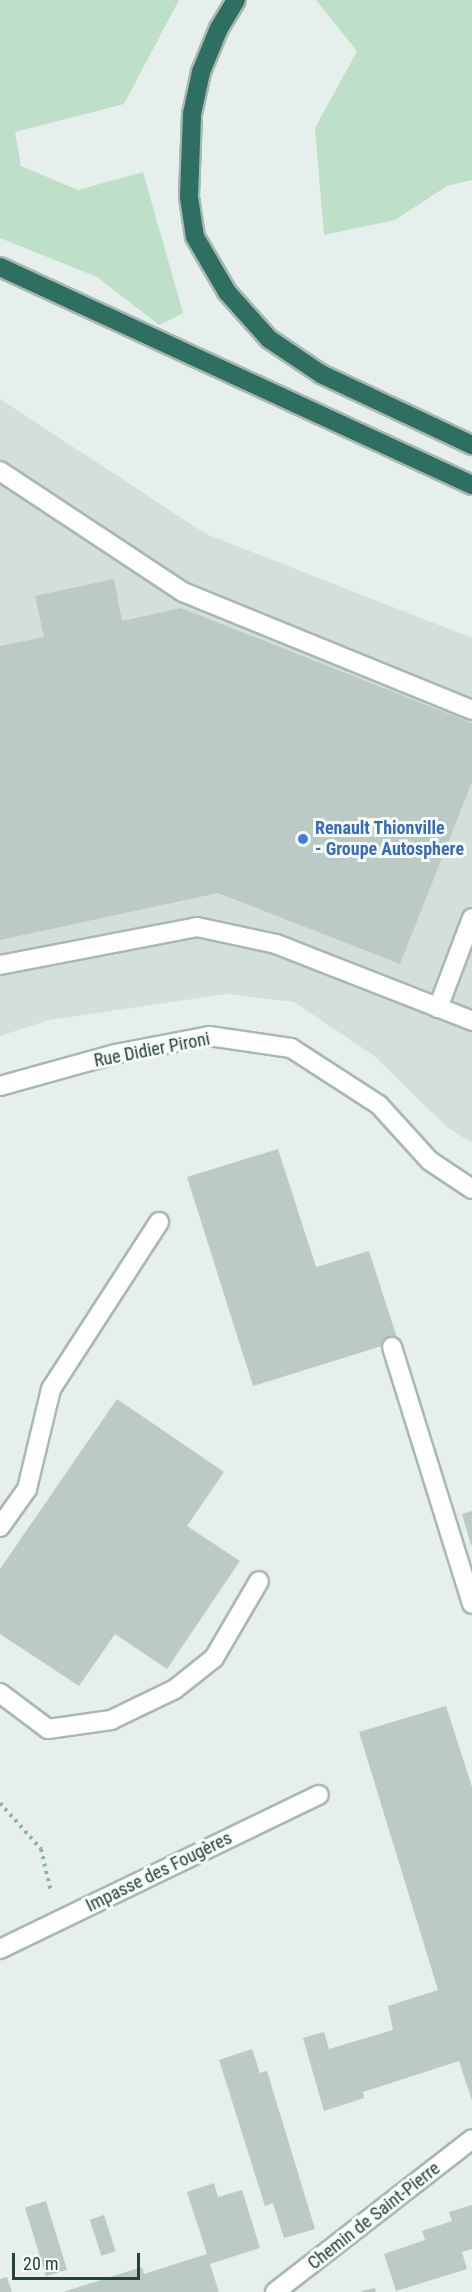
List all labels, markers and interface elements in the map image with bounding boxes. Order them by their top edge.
place label: Renault Thionville - Groupe Autosphere [315,818,464,860]
marker: Renault Thionville - Groupe Autosphere [296,832,310,846]
street label: Rue Didier Pironi [92,1028,212,1072]
street label: Impasse des Fougères [82,1827,236,1917]
street label: Chemin de Saint-Pierre [304,2158,444,2274]
scale bar [15,2241,142,2279]
text: 20 m [23,2253,58,2274]

